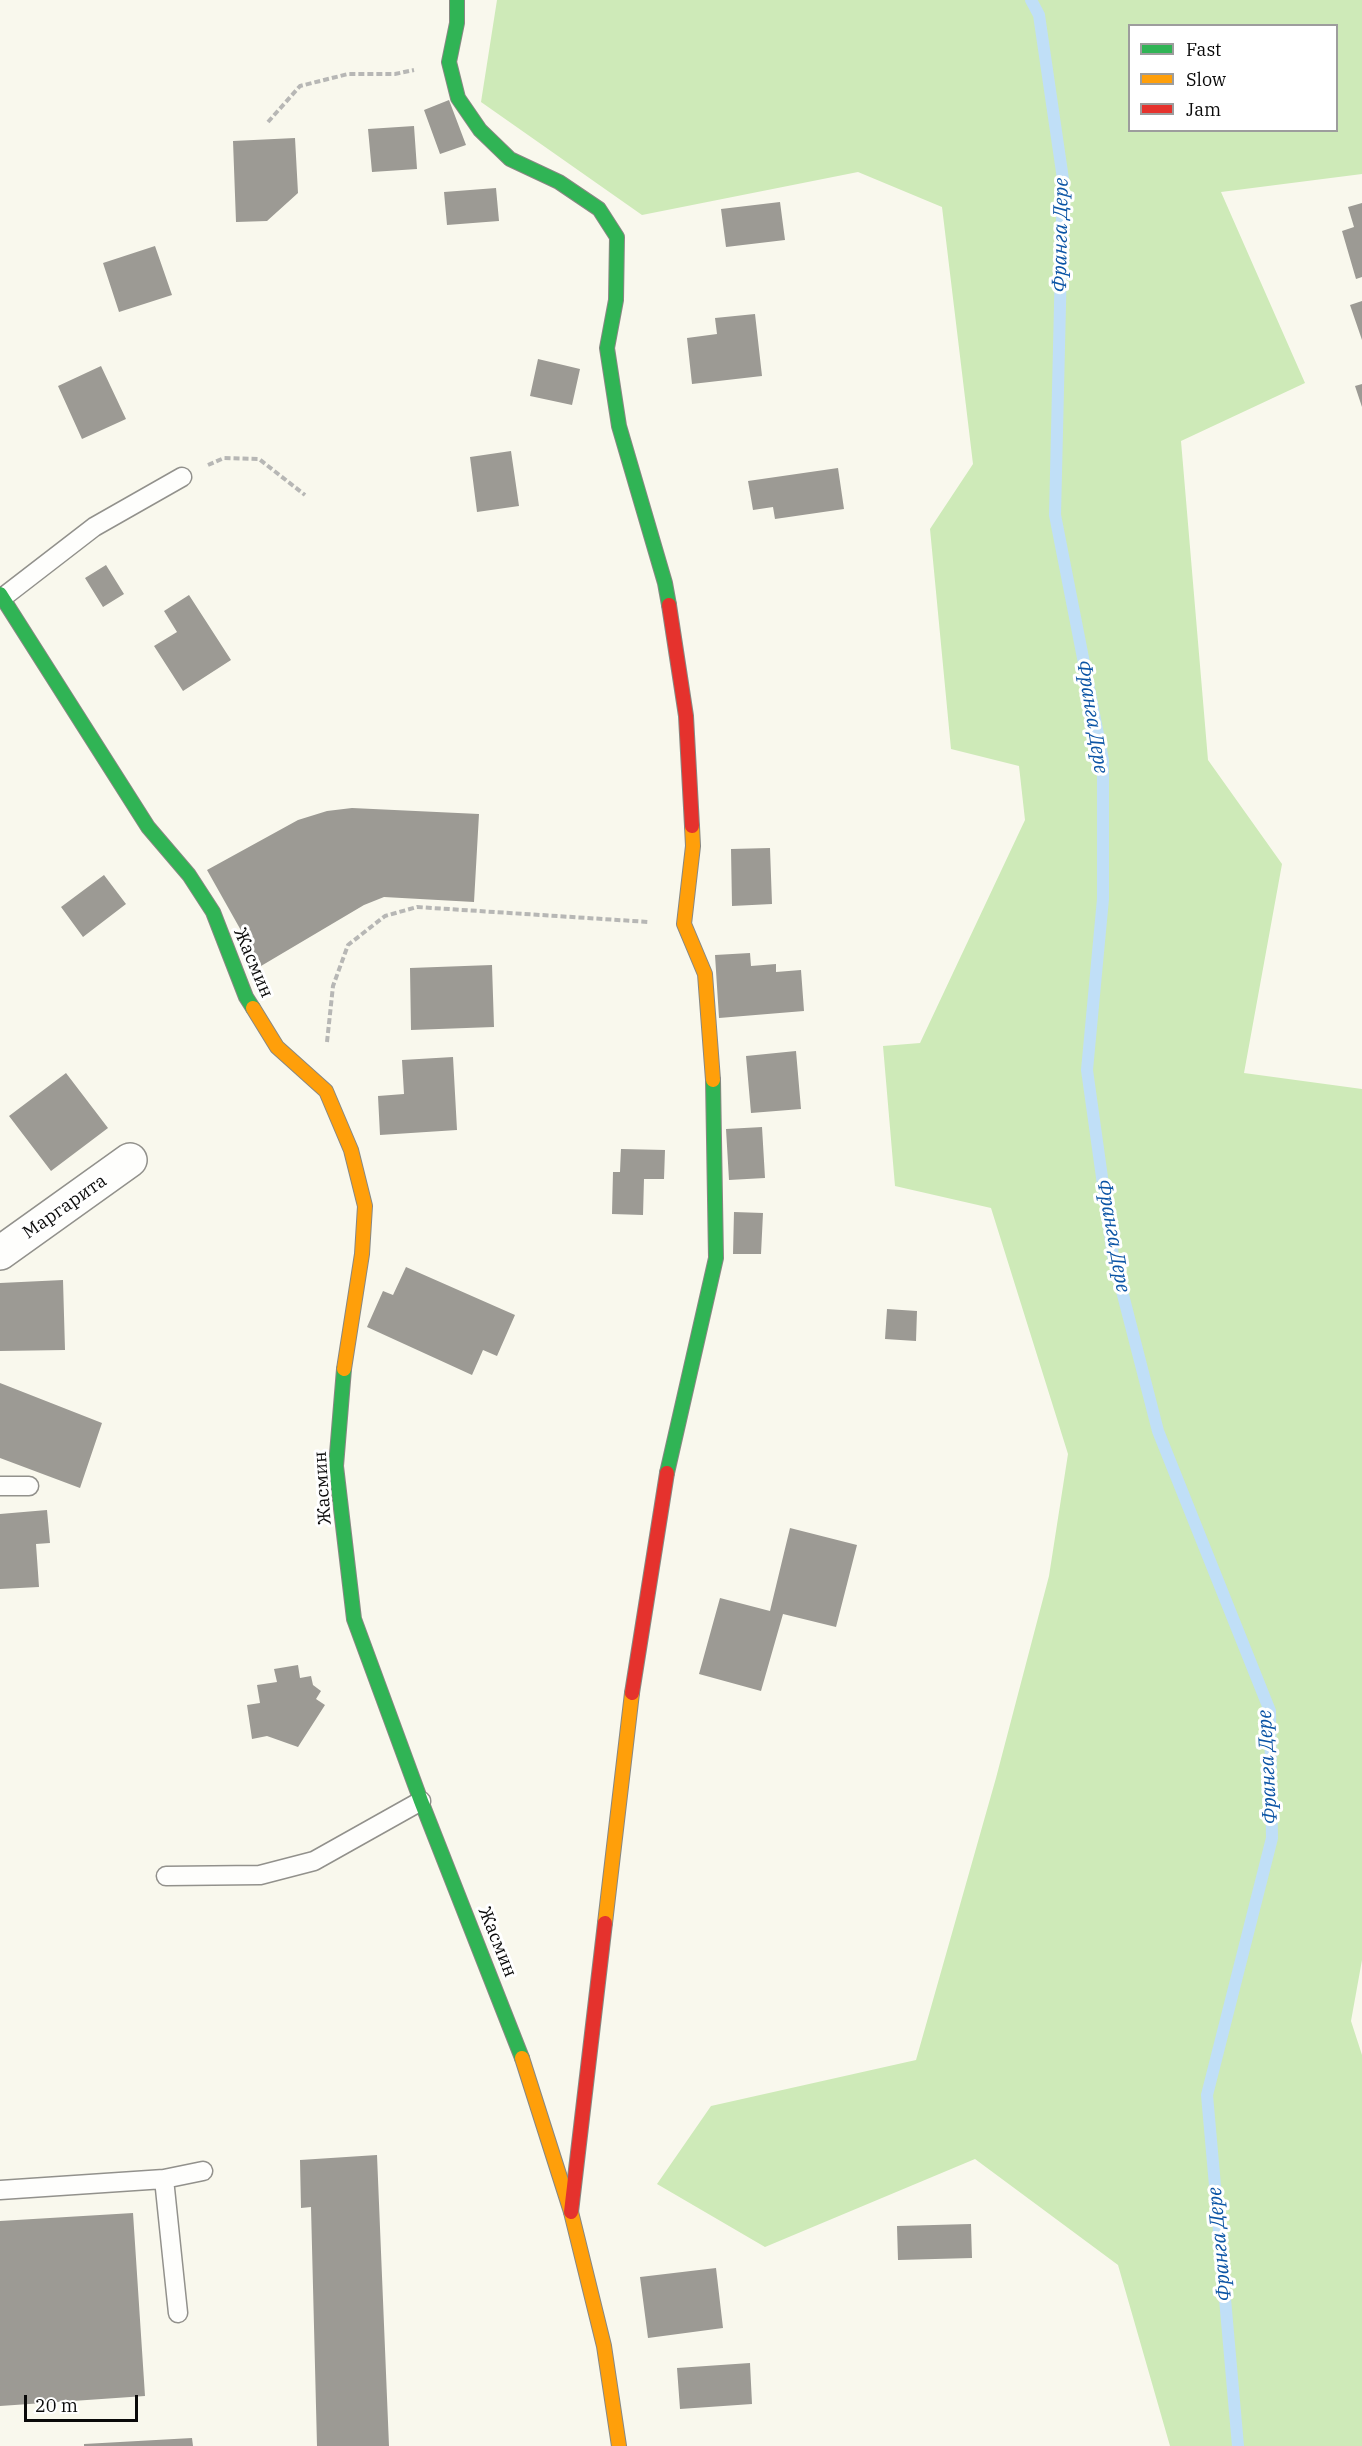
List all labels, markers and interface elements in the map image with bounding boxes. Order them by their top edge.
legend [1128,24,1338,132]
text: Fast [1186,38,1221,61]
text: Slow [1186,68,1226,91]
text: Jam [1186,98,1221,121]
water label: Франга Дере [1048,178,1074,292]
water label: Франга Дере [1071,659,1113,775]
street label: Жасмин [229,925,277,1001]
street label: Маргарита [19,1170,111,1244]
water label: Франга Дере [1091,1178,1135,1294]
street label: Жасмин [310,1450,336,1526]
water label: Франга Дере [1253,1709,1283,1825]
street label: Жасмин [473,1904,521,1980]
water label: Франга Дере [1203,2186,1237,2302]
scale bar [27,2383,141,2421]
text: 20 m [35,2394,78,2417]

